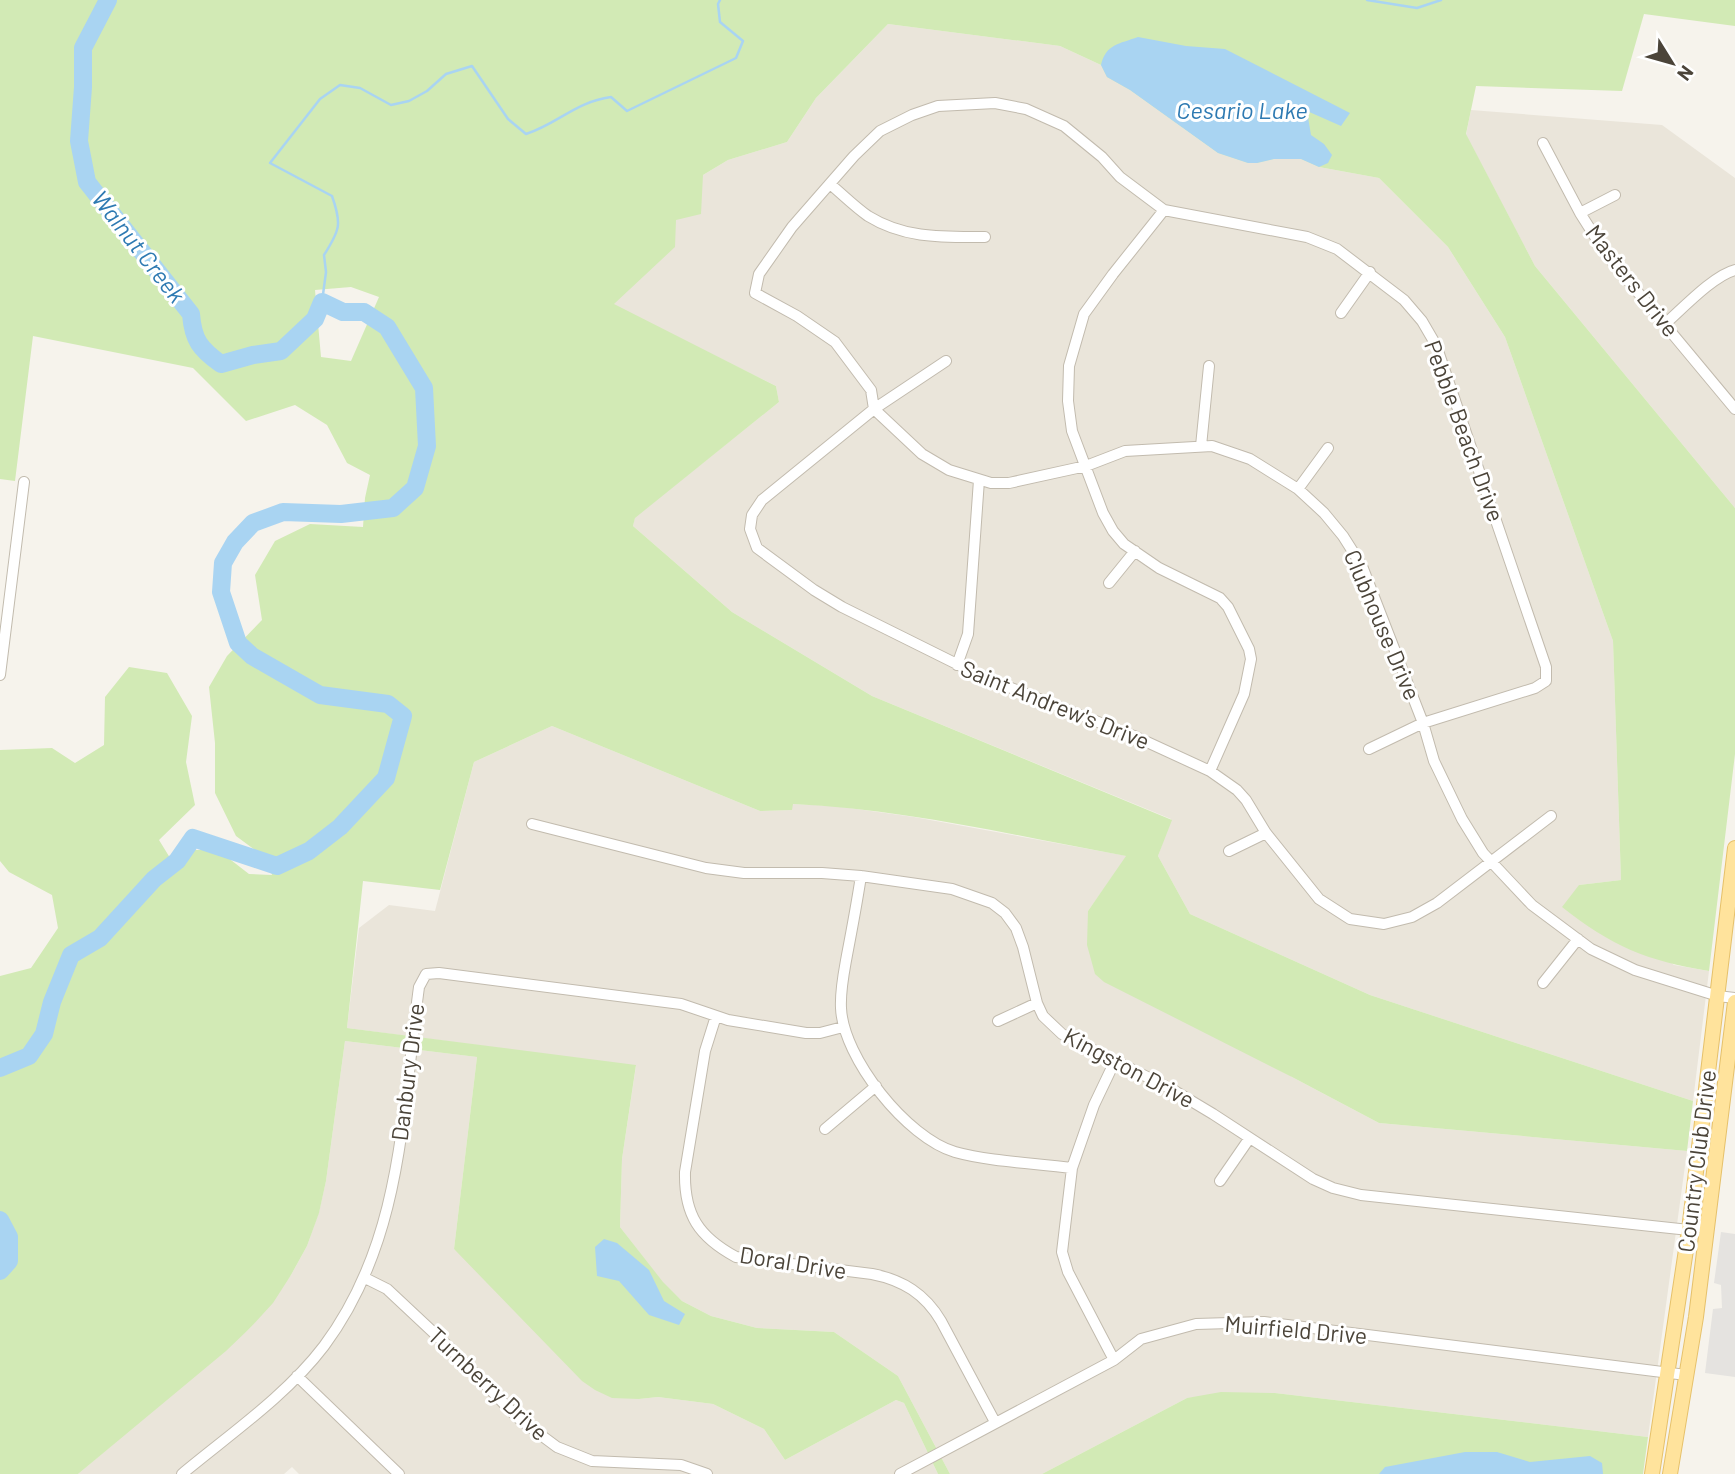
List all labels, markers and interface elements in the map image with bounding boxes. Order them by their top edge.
north arrow [1637,28,1707,98]
text: N [1673,62,1699,86]
water label: Cesario Lake [1176,95,1308,124]
water label: Walnut Creek [86,184,192,308]
street label: Masters Drive [1580,219,1685,342]
street label: Pebble Beach Drive [1419,336,1511,525]
street label: Clubhouse Drive [1339,545,1427,704]
street label: Saint Andrew's Drive [957,653,1154,755]
street label: Danbury Drive [385,1001,429,1142]
street label: Kingston Drive [1059,1021,1200,1113]
street label: Country Club Drive [1671,1068,1721,1254]
street label: Doral Drive [738,1240,849,1284]
street label: Muirfield Drive [1224,1309,1369,1349]
street label: Turnberry Drive [423,1321,554,1446]

